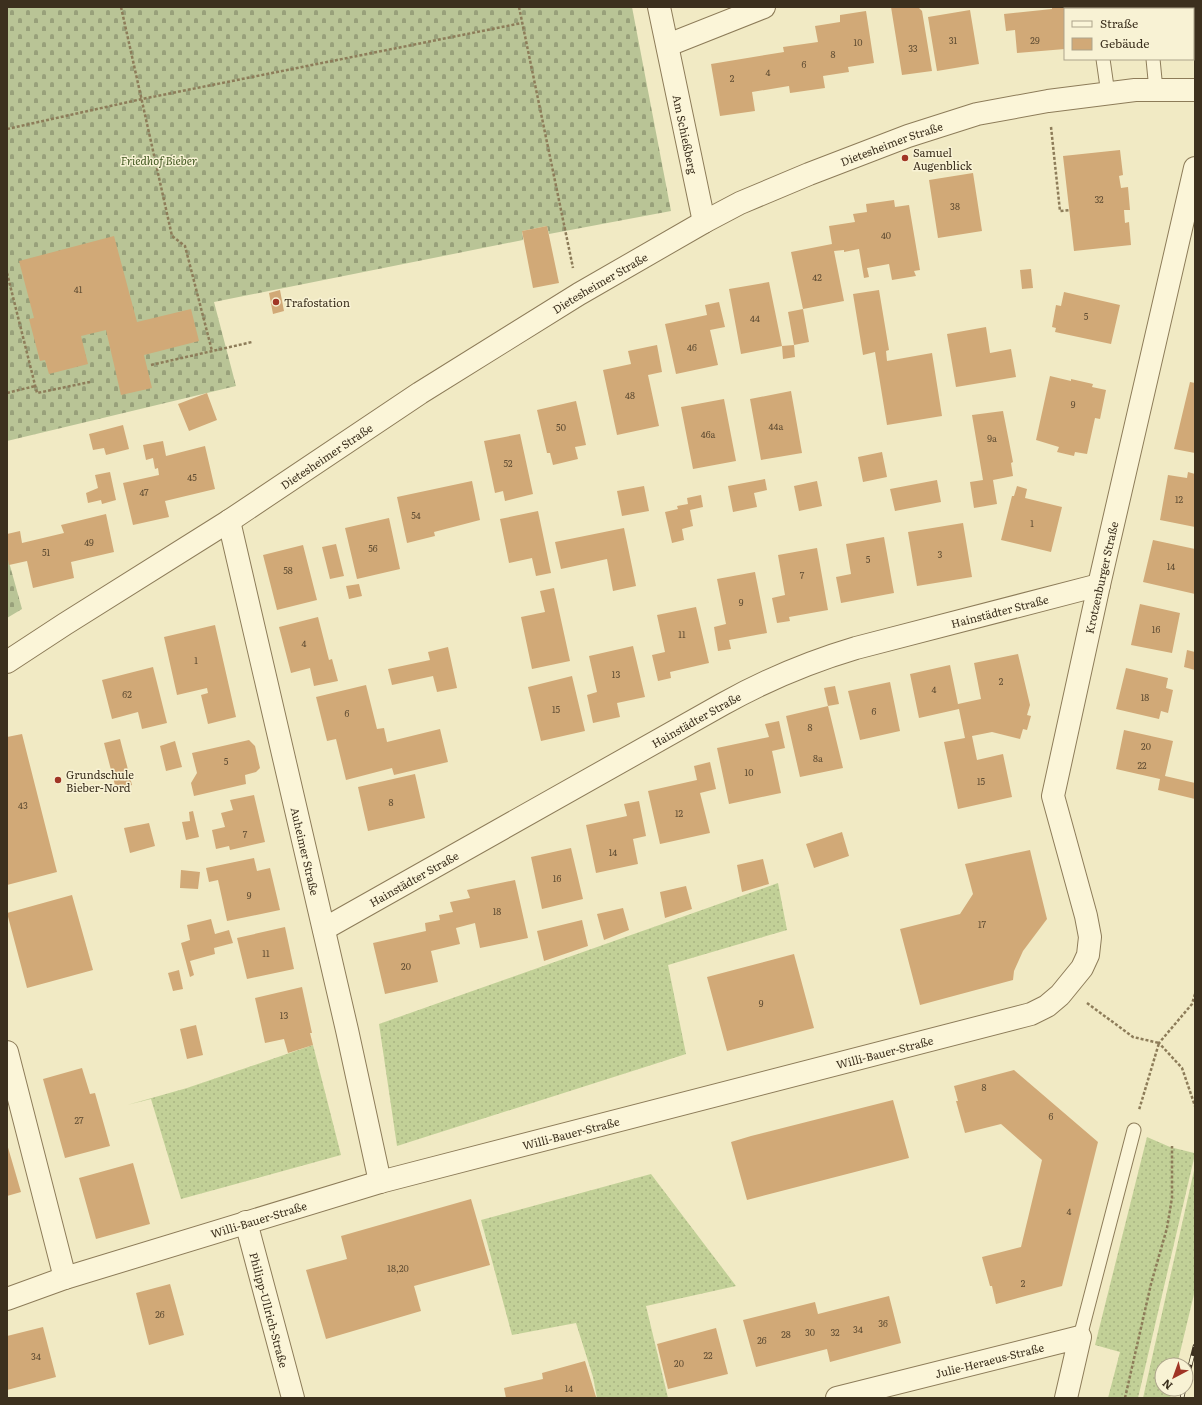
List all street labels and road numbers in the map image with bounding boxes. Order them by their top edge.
street label: Am Schießberg [670,93,702,176]
street label: Dietesheimer Straße [838,117,945,169]
street label: Dietesheimer Straße [549,248,651,317]
street label: Dietesheimer Straße [277,419,376,493]
street label: Krotzenburger Straße [1081,519,1121,635]
street label: Hainstädter Straße [949,590,1050,631]
street label: Hainstädter Straße [648,688,744,751]
street label: Auheimer Straße [288,806,324,897]
street label: Hainstädter Straße [366,847,462,910]
street label: Willi-Bauer-Straße [834,1032,935,1072]
street label: Willi-Bauer-Straße [520,1112,621,1153]
street label: Willi-Bauer-Straße [209,1197,309,1241]
street label: Philipp-Ullrich-Straße [246,1250,293,1370]
street label: Julie-Heraeus-Straße [933,1338,1046,1381]

